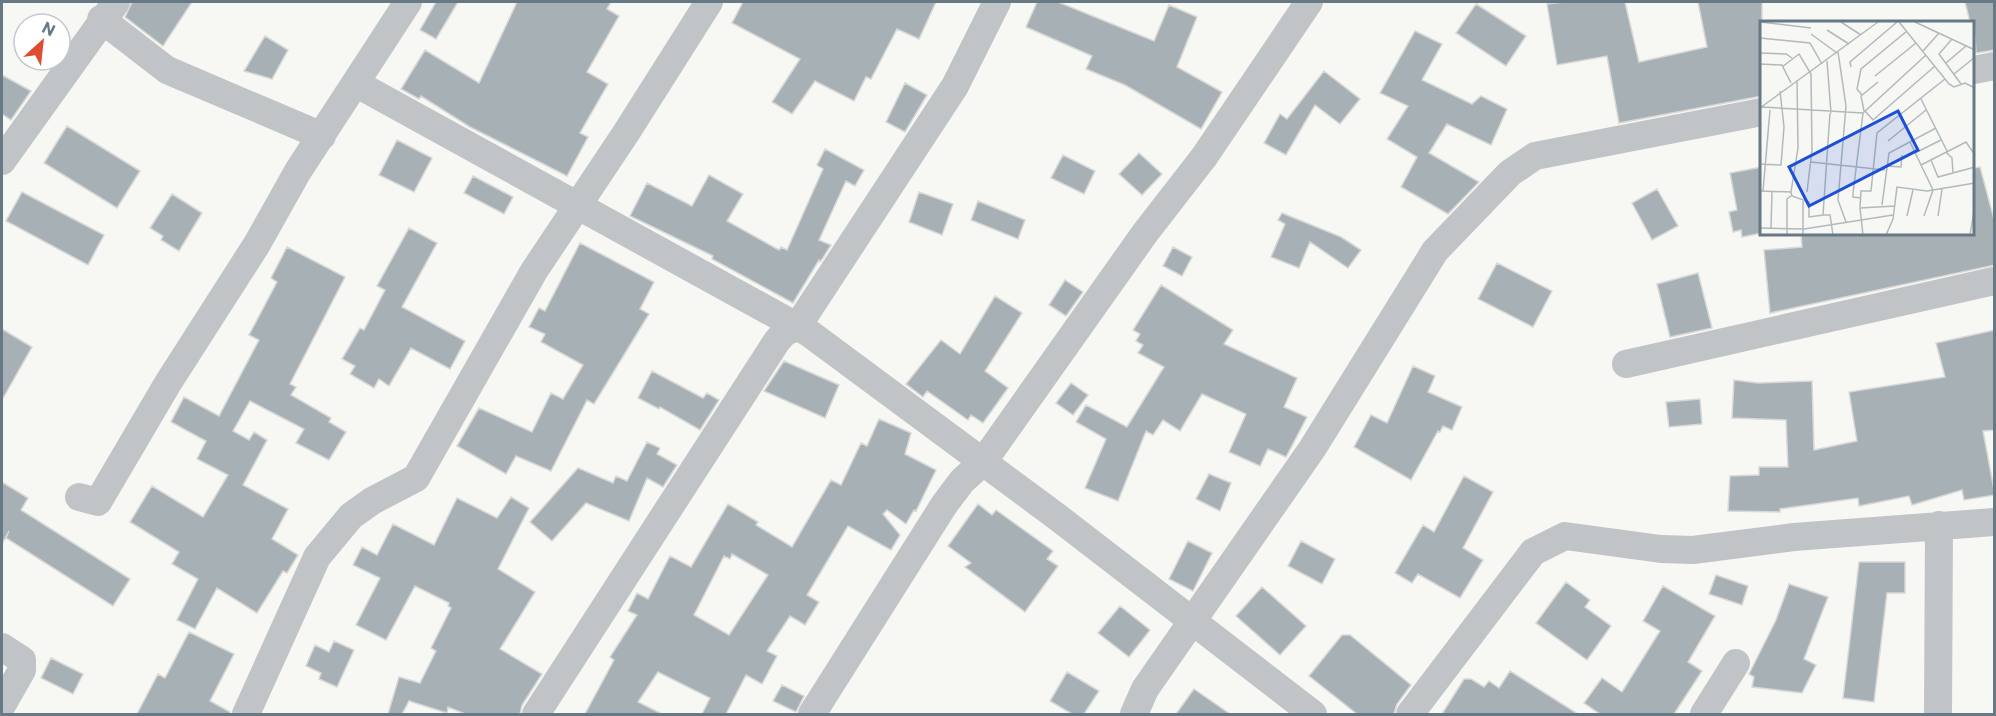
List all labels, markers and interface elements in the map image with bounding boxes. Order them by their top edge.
north arrow [12,12,72,72]
text: N [39,17,59,39]
inset map [1760,21,1975,236]

